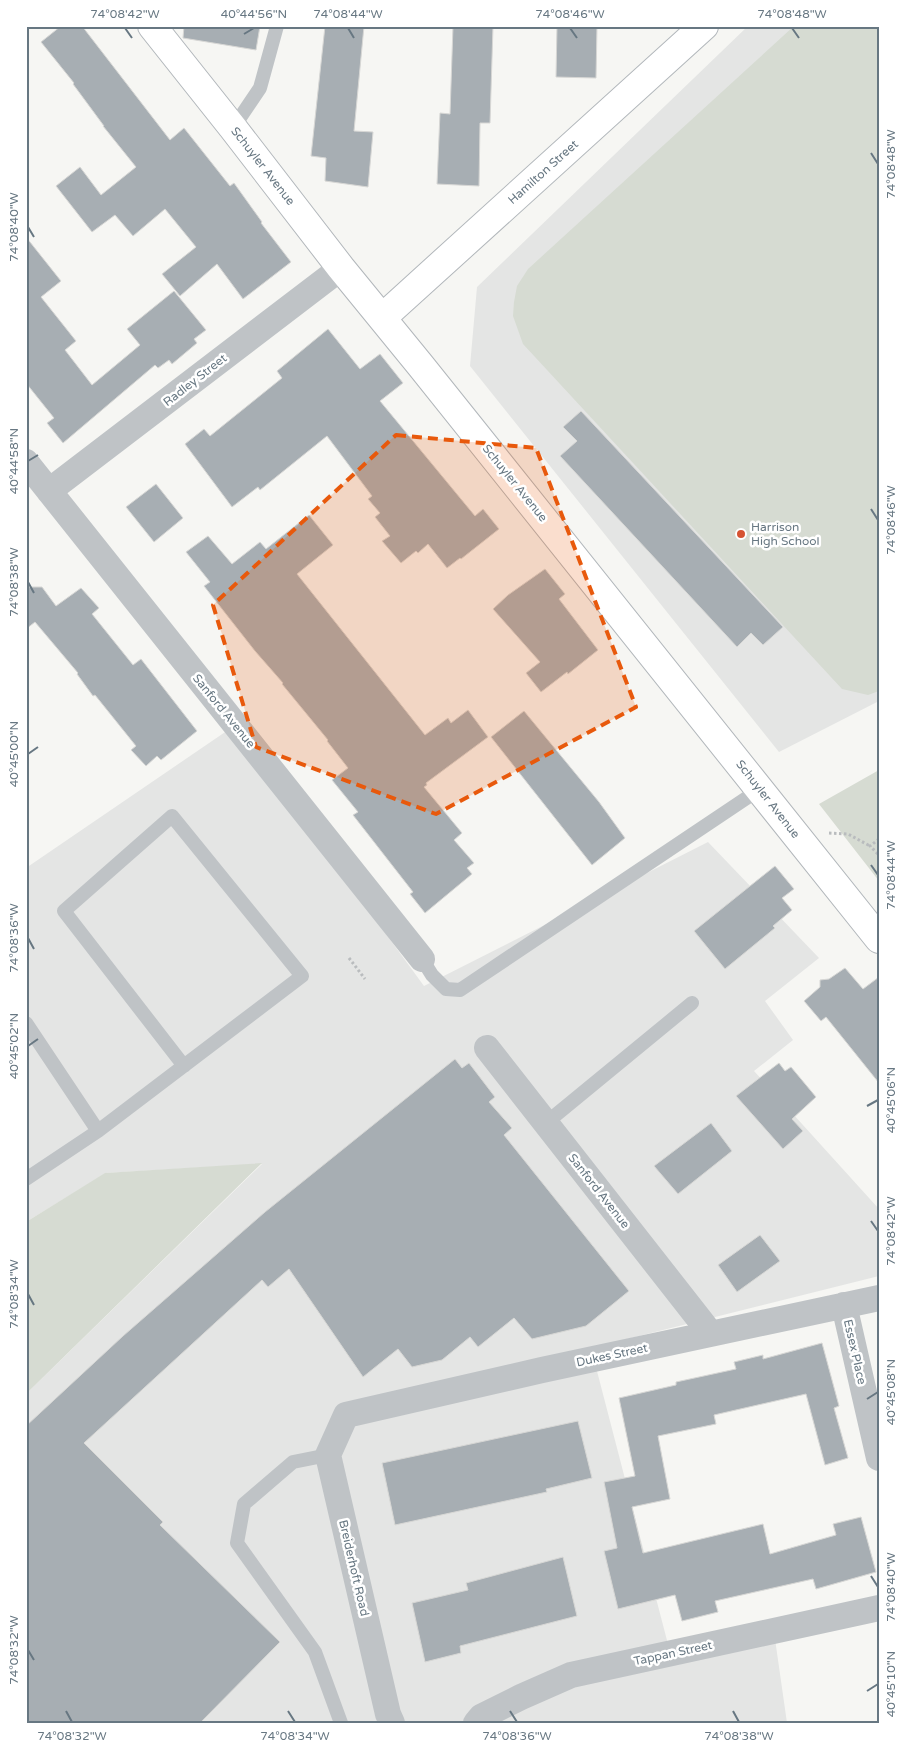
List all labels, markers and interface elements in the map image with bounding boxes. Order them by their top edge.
text: 74°08'42"W [90,7,160,21]
text: 40°44'56"N [221,7,287,21]
text: 74°08'44"W [313,7,383,21]
text: 74°08'46"W [535,7,605,21]
text: 74°08'48"W [757,7,827,21]
street label: Schuyler Avenue [228,124,298,208]
text: 74°08'48"W [884,129,898,199]
street label: Hamilton Street [505,137,581,207]
text: 74°08'40"W [7,192,21,262]
street label: Radley Street [161,351,230,409]
text: 40°44'58"N [7,428,21,494]
street label: Schuyler Avenue [480,442,551,525]
text: 74°08'46"W [884,485,898,555]
place label: Harrison High School [751,520,820,548]
marker: Harrison High School [735,528,747,540]
text: 74°08'38"W [7,547,21,617]
street label: Sanford Avenue [190,671,258,751]
text: 40°45'00"N [7,721,21,787]
street label: Schuyler Avenue [733,757,803,841]
text: 74°08'44"W [884,840,898,910]
text: 74°08'36"W [7,903,21,973]
text: 40°45'02"N [7,1013,21,1079]
text: 40°45'06"N [884,1067,898,1133]
street label: Sanford Avenue [566,1151,633,1231]
text: 74°08'42"W [884,1196,898,1266]
text: 74°08'34"W [7,1259,21,1329]
street label: Essex Place [841,1318,869,1386]
street label: Dukes Street [575,1341,649,1369]
text: 40°45'08"N [884,1359,898,1425]
street label: Breiderhoft Road [336,1519,372,1617]
text: 74°08'40"W [884,1552,898,1622]
text: 74°08'32"W [7,1615,21,1685]
street label: Tappan Street [633,1638,714,1668]
text: 40°45'10"N [884,1651,898,1717]
text: 74°08'32"W [37,1729,107,1743]
text: 74°08'34"W [260,1729,330,1743]
text: 74°08'36"W [482,1729,552,1743]
text: 74°08'38"W [704,1729,774,1743]

